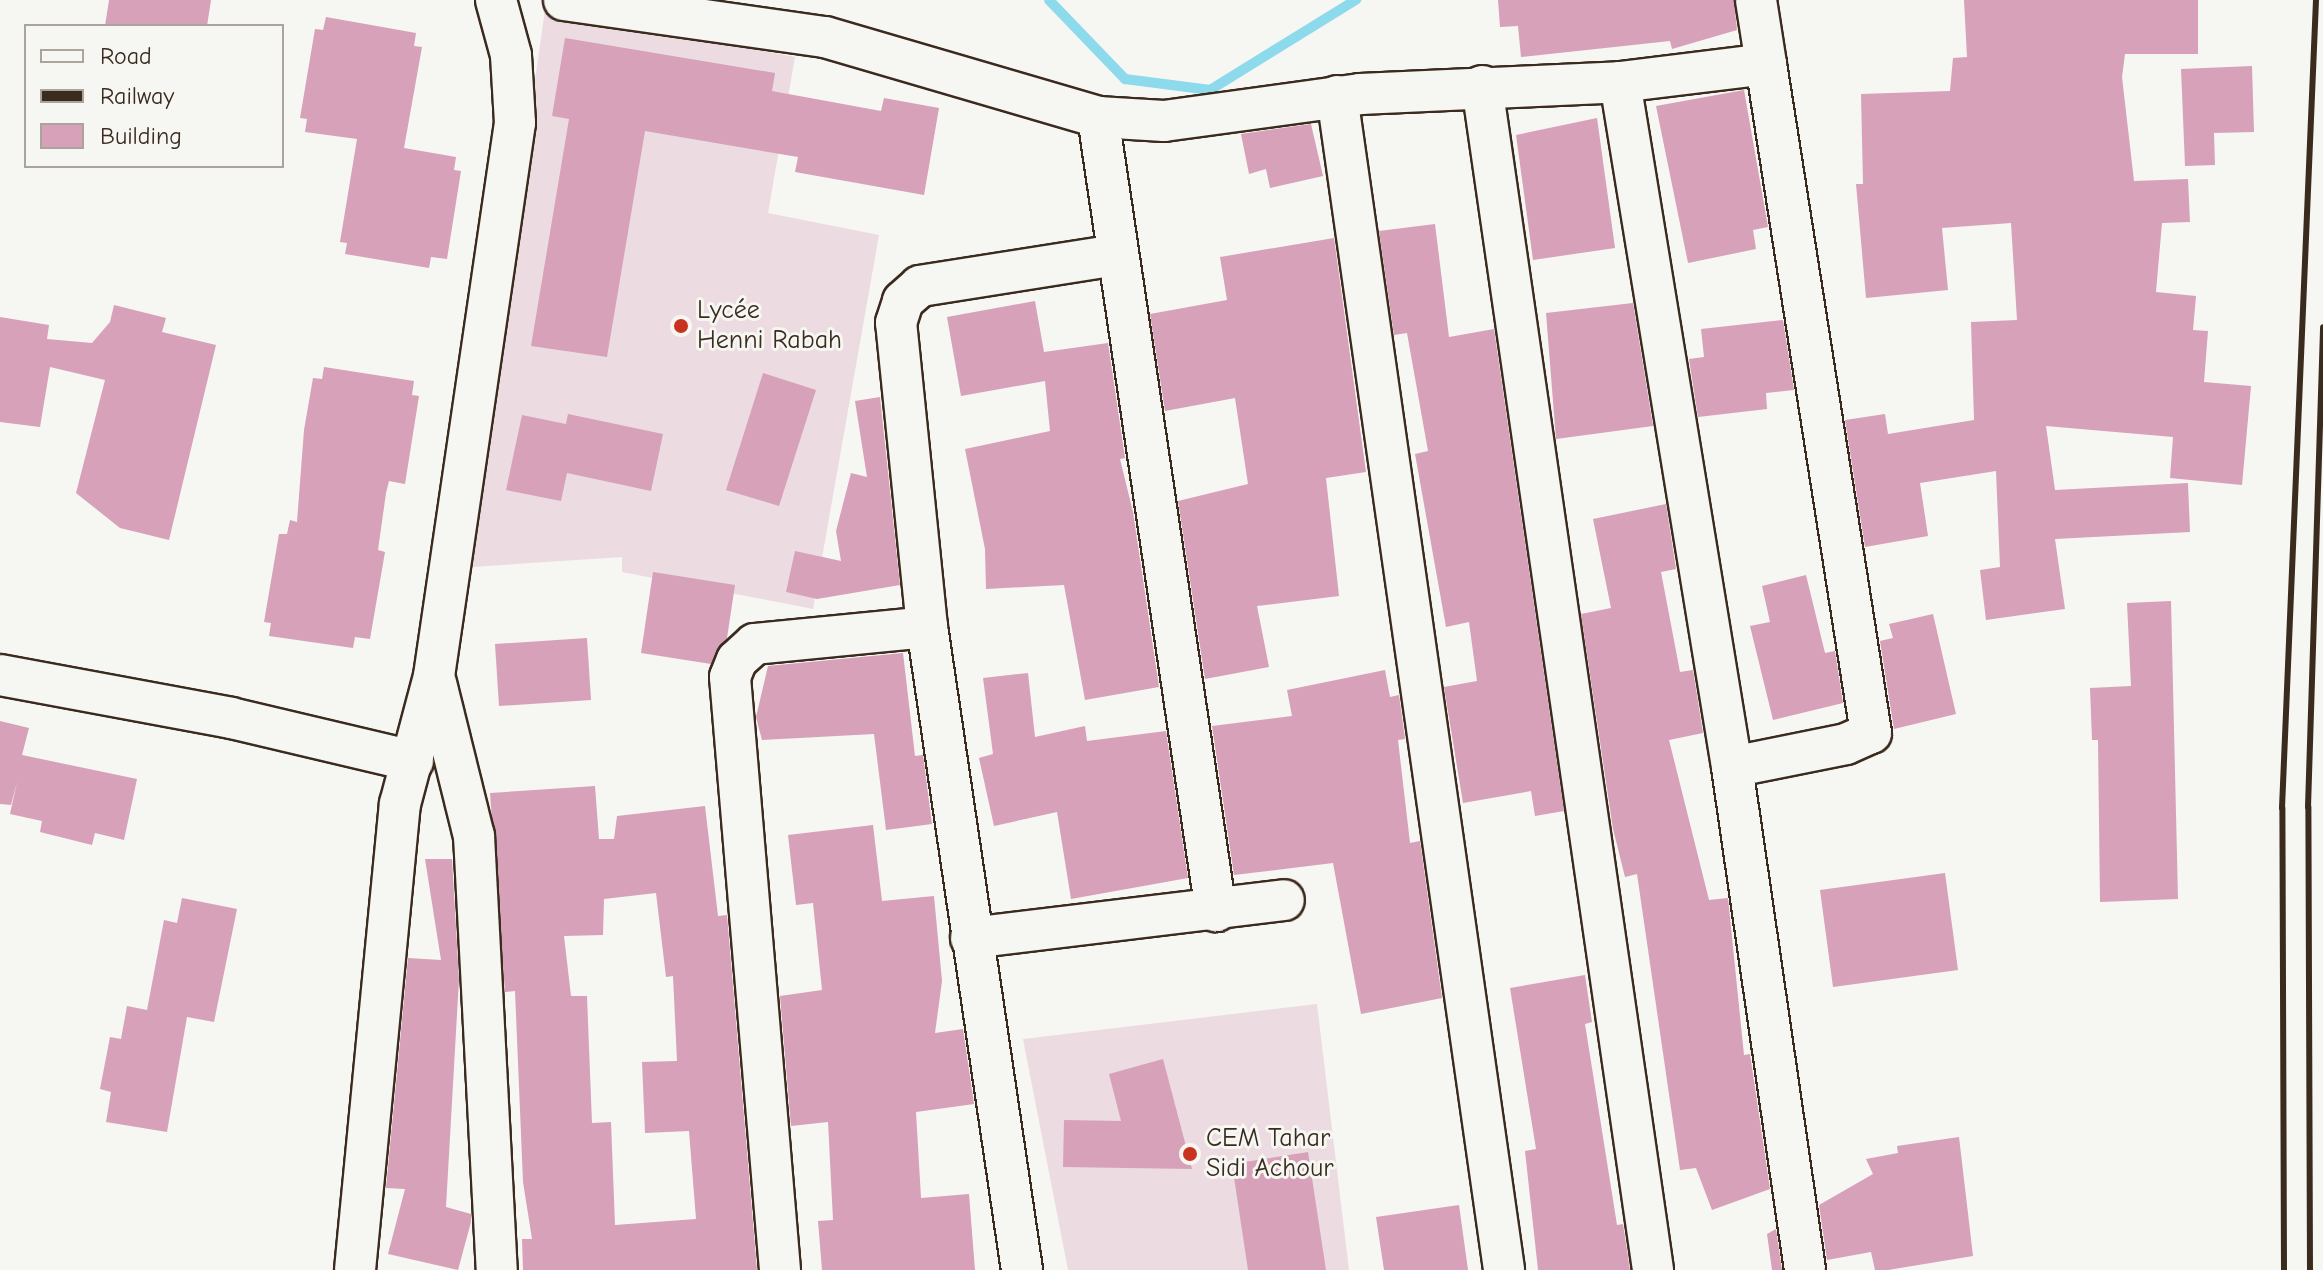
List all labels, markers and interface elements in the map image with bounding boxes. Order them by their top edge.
legend [24,24,284,168]
text: Road [100,42,152,70]
text: Railway [100,82,174,110]
text: Building [100,122,182,150]
place label: Lycée Henni Rabah [697,295,842,356]
marker: Lycée Henni Rabah [672,317,690,335]
place label: CEM Tahar Sidi Achour [1206,1123,1334,1184]
marker: CEM Tahar Sidi Achour [1181,1145,1199,1163]

